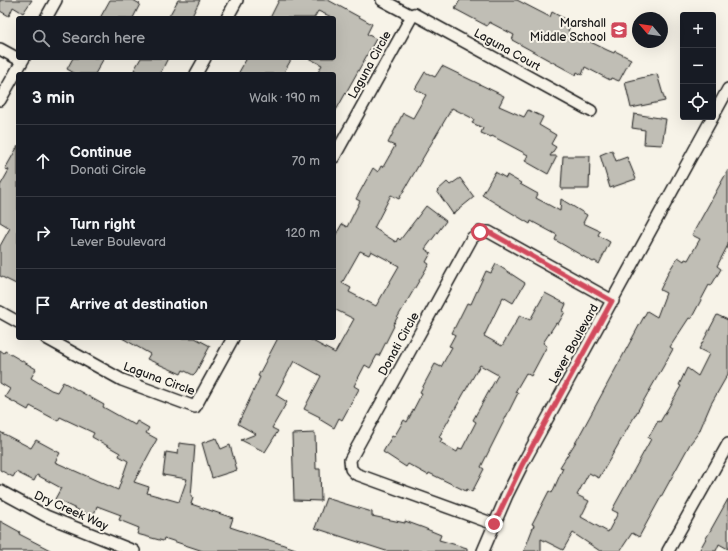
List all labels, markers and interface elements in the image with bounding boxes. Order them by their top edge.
north arrow [632,12,668,48]
map controls [680,12,716,120]
button: + [680,12,716,48]
search box [16,16,336,60]
place label: Marshall Middle School [530,16,606,45]
school or university icon: Marshall Middle School [609,20,629,40]
street label: Laguna Court [471,26,543,75]
icon: search [30,27,52,49]
street label: Laguna Circle [345,28,395,102]
text: Search here [62,29,145,48]
button: − [680,48,716,84]
button: locate [680,84,716,120]
text: 3 min [32,88,75,108]
text: Walk · 190 m [249,90,320,106]
text: Continue [70,143,132,162]
icon: ahead [32,150,54,172]
text: 70 m [292,153,320,169]
text: Donati Circle [70,162,146,178]
text: Turn right [70,215,135,234]
icon: right [32,222,54,244]
route start [471,223,489,241]
text: 120 m [285,225,320,241]
text: Lever Boulevard [70,234,166,250]
icon: arrive [32,294,54,316]
text: Arrive at destination [70,295,208,314]
street label: Lever Boulevard [546,302,602,386]
street label: Donati Circle [375,310,423,378]
street label: Laguna Circle [121,359,197,399]
street label: Dry Creek Way [32,488,111,534]
route end [485,515,503,533]

